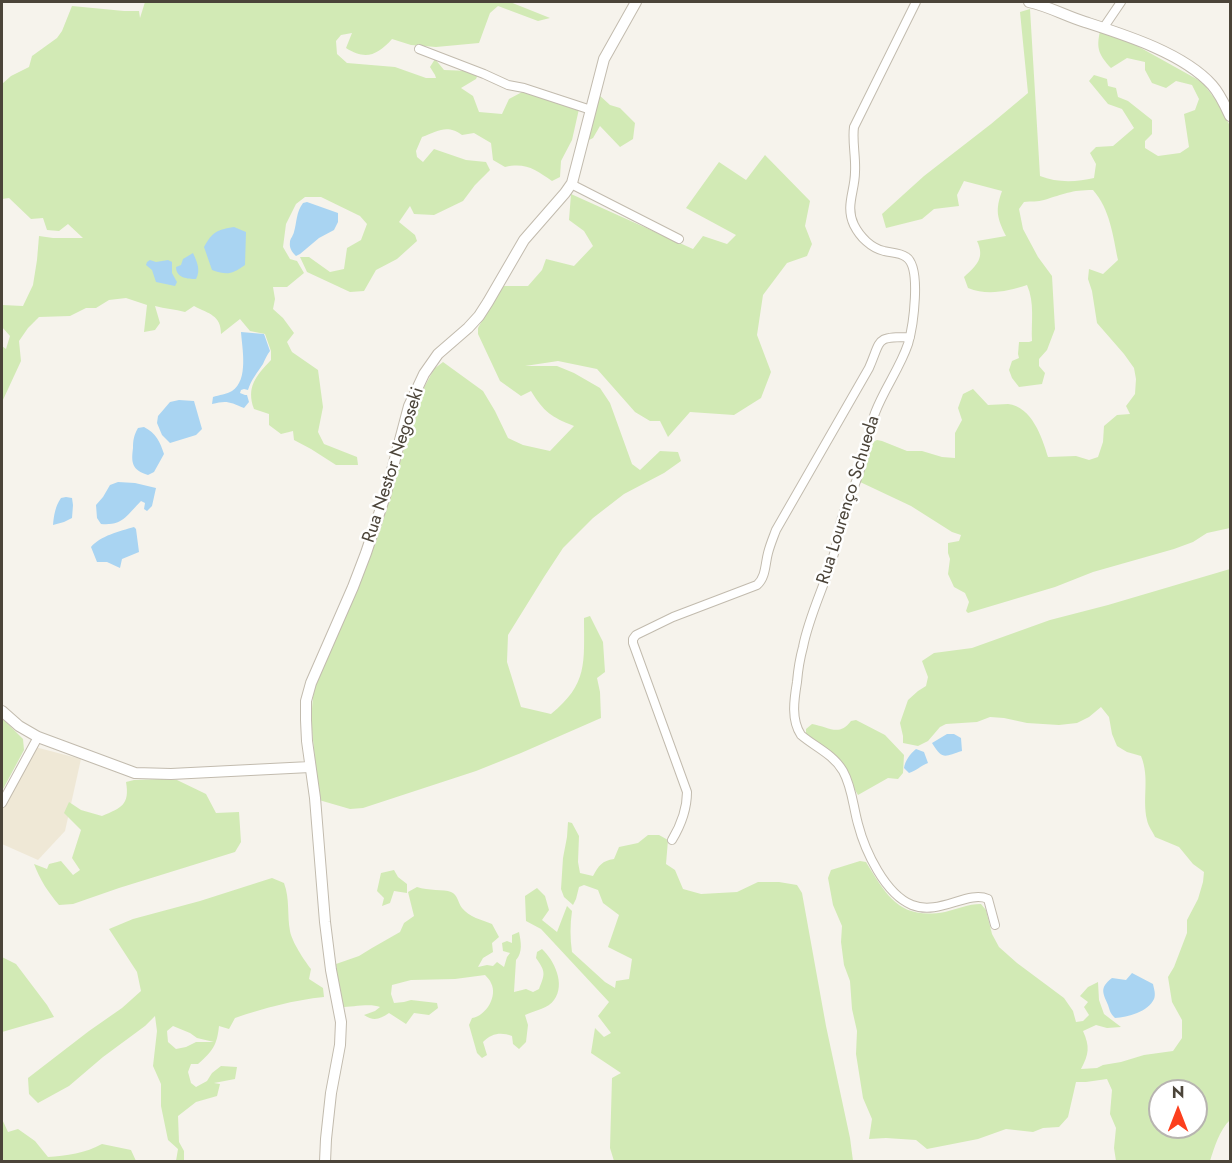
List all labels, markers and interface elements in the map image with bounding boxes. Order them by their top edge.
street label: Rua Nestor Negoseki [359,385,429,545]
street label: Rua Lourenço Schueda [813,413,885,587]
north arrow [1148,1079,1208,1139]
text: N [1172,1081,1184,1104]

